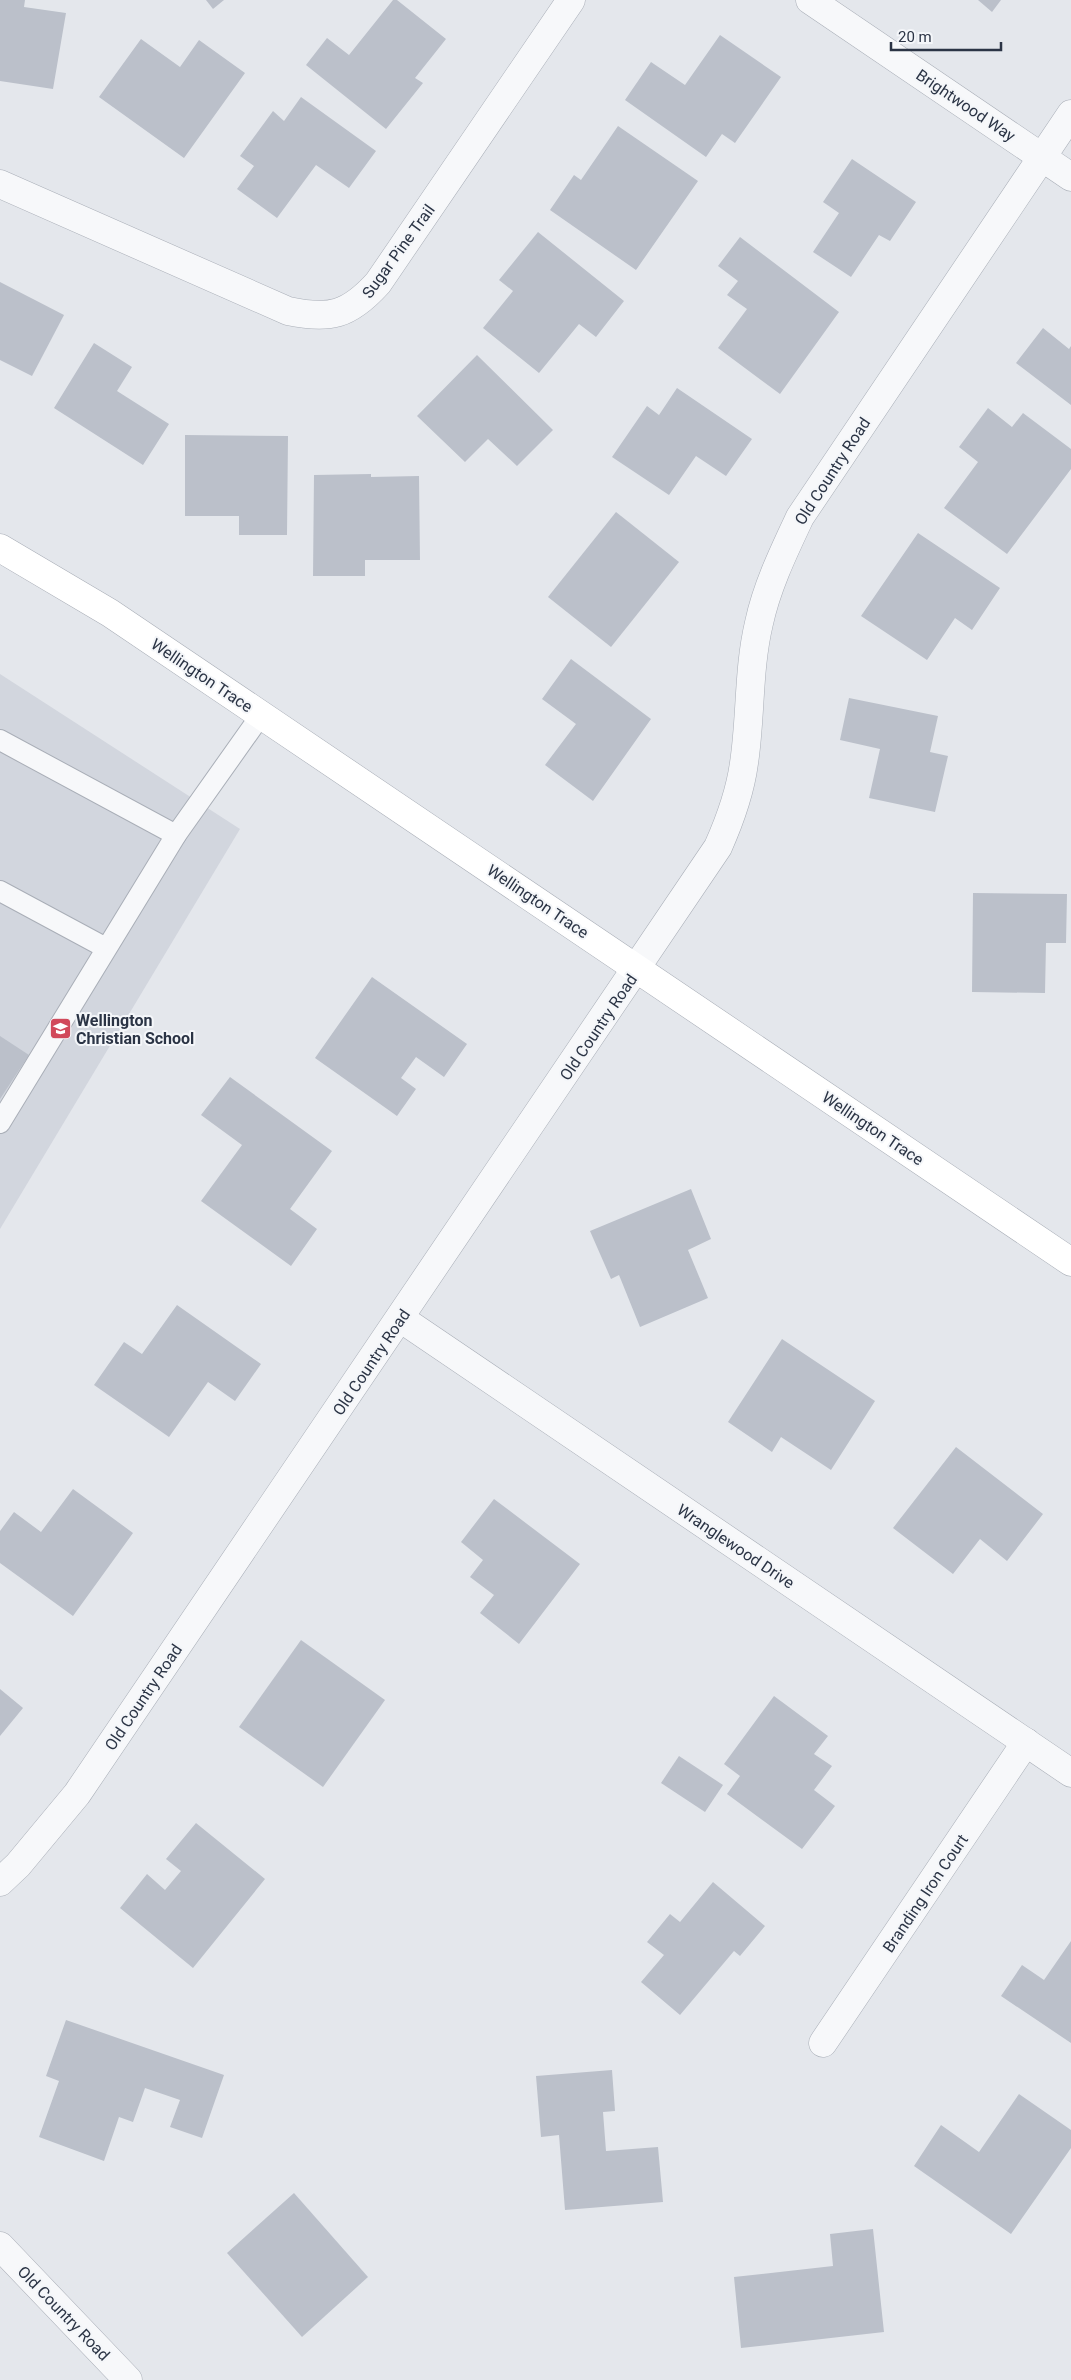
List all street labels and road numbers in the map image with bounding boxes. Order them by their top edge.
street label: Brightwood Way [912,65,1019,146]
street label: Sugar Pine Trail [358,201,439,302]
street label: Old Country Road [791,414,874,529]
street label: Wellington Trace [147,634,256,716]
street label: Wellington Trace [483,860,592,942]
street label: Old Country Road [556,971,641,1084]
street label: Wellington Trace [818,1087,927,1169]
street label: Old Country Road [329,1306,414,1419]
street label: Wranglewood Drive [674,1500,798,1593]
street label: Old Country Road [101,1641,186,1754]
street label: Branding Iron Court [879,1831,972,1956]
street label: Old Country Road [14,2262,114,2365]

